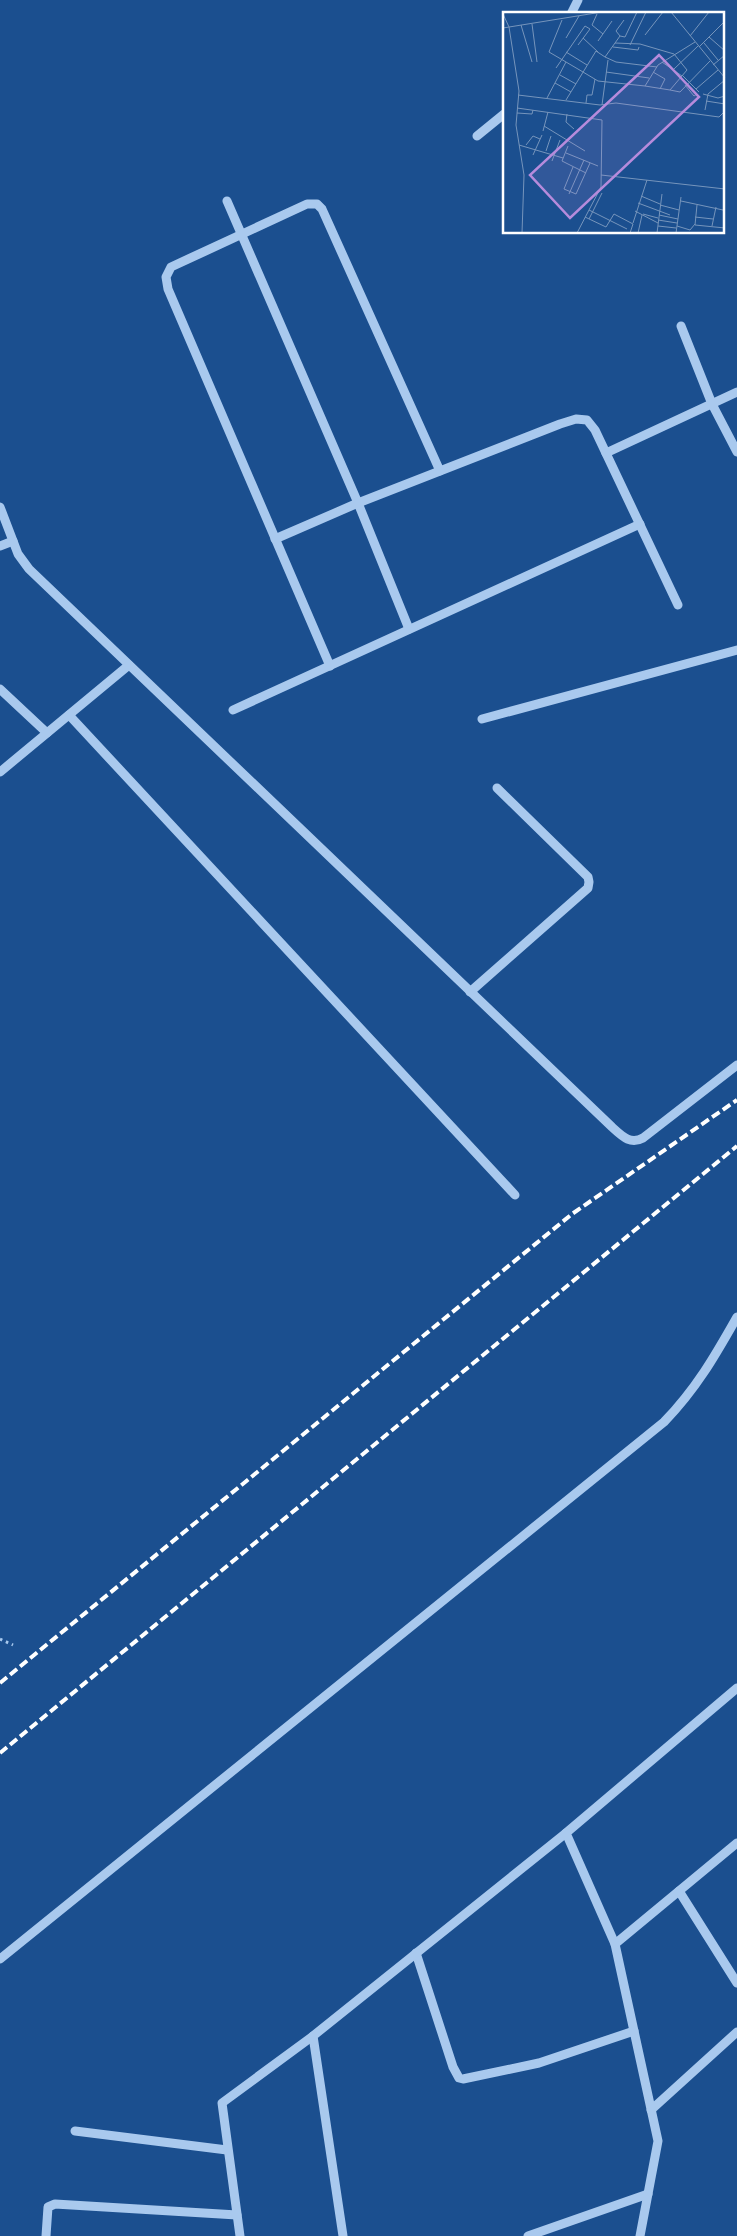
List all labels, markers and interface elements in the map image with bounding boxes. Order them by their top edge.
inset map [503,12,724,234]

